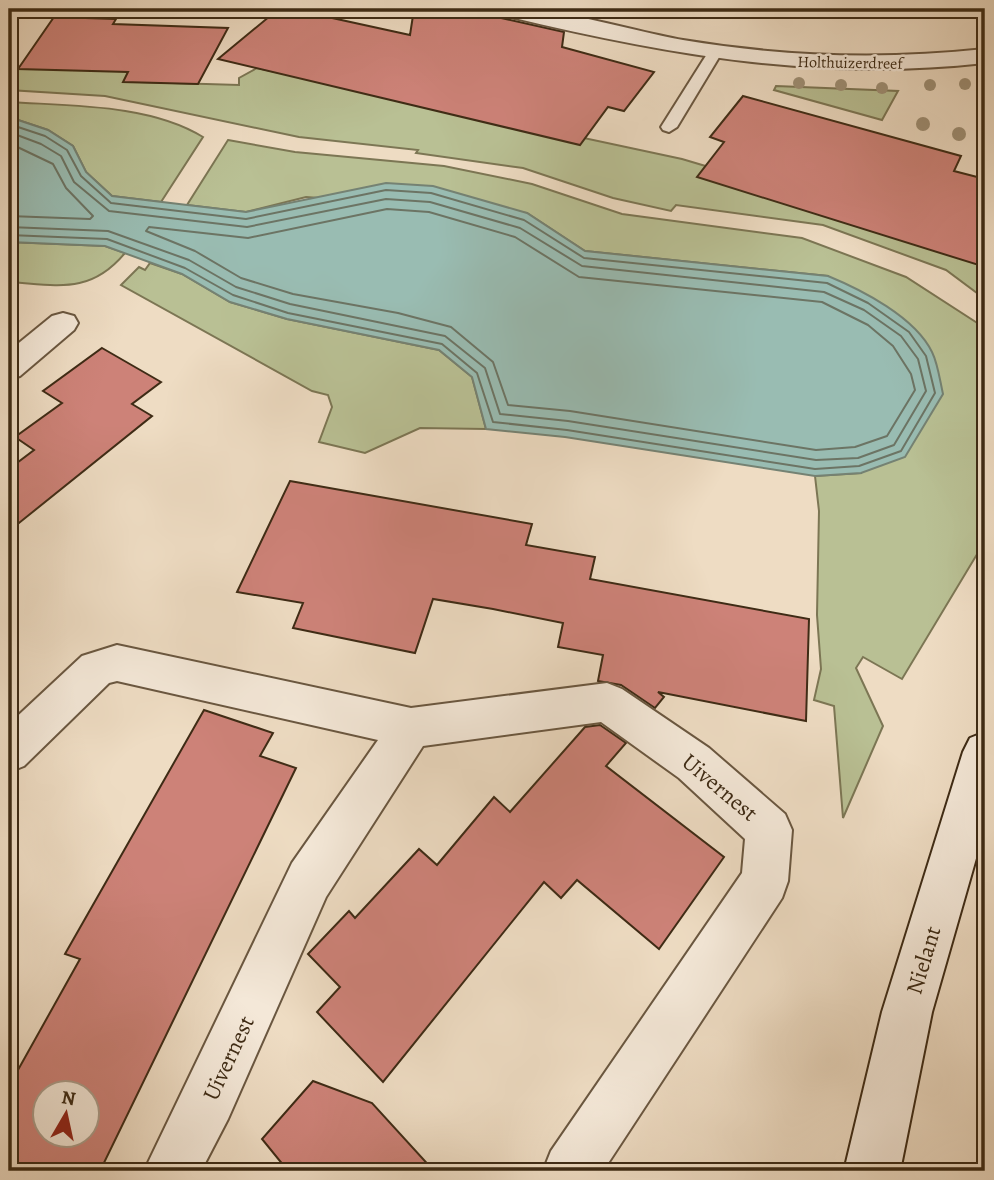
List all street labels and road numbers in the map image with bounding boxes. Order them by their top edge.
street label: Holthuizerdreef [797,51,906,75]
street label: Uivernest [675,746,765,829]
street label: Nielant [898,922,949,998]
street label: Uivernest [195,1010,262,1106]

